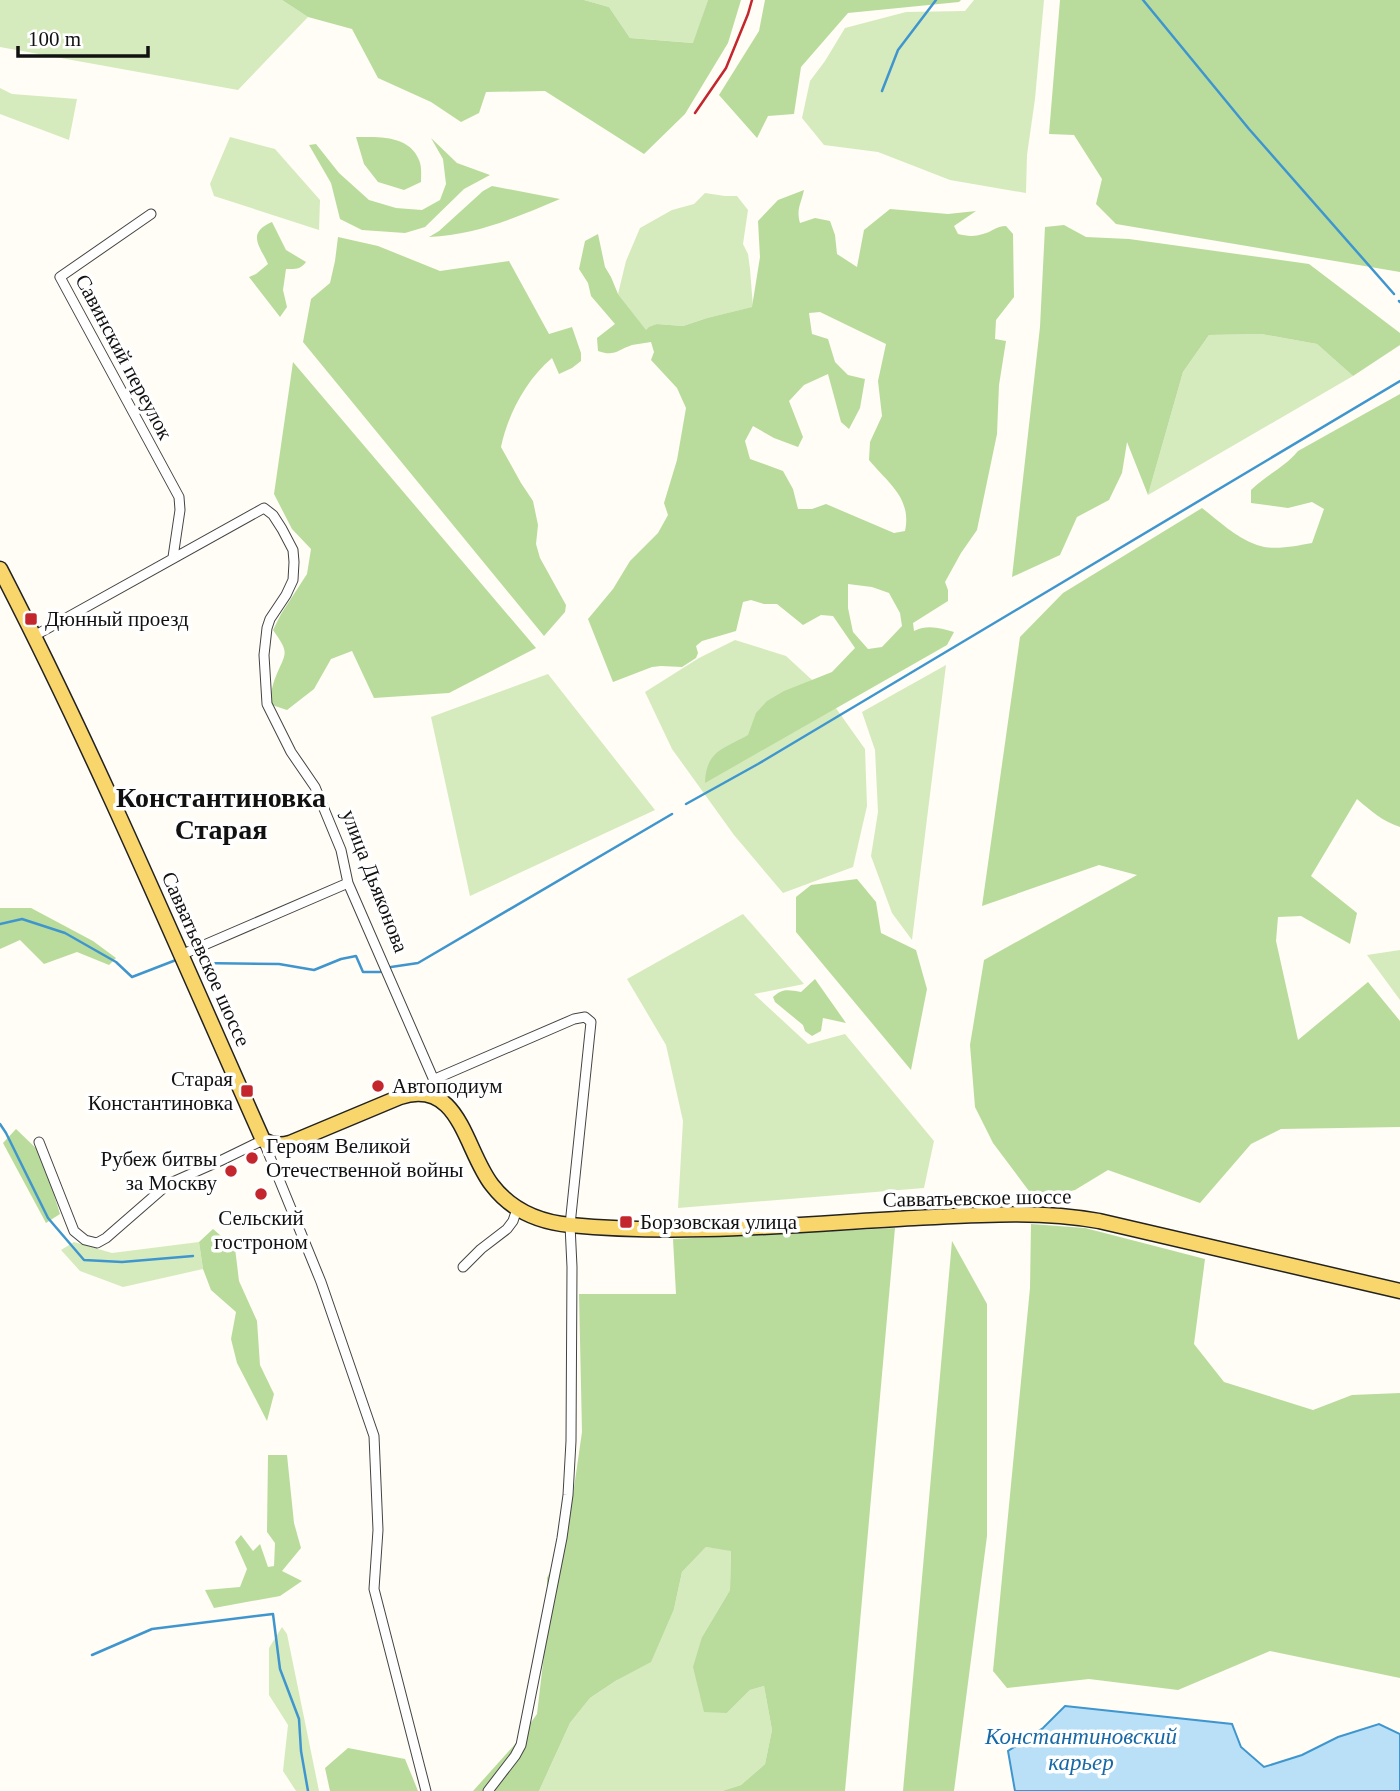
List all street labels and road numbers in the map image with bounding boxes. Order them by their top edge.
street label: Савинский переулок [70,270,178,444]
street label: улица Дьяконова [337,806,414,956]
street label: Савватьевское шоссе [157,868,255,1050]
street label: Савватьевское шоссе [882,1184,1072,1212]

